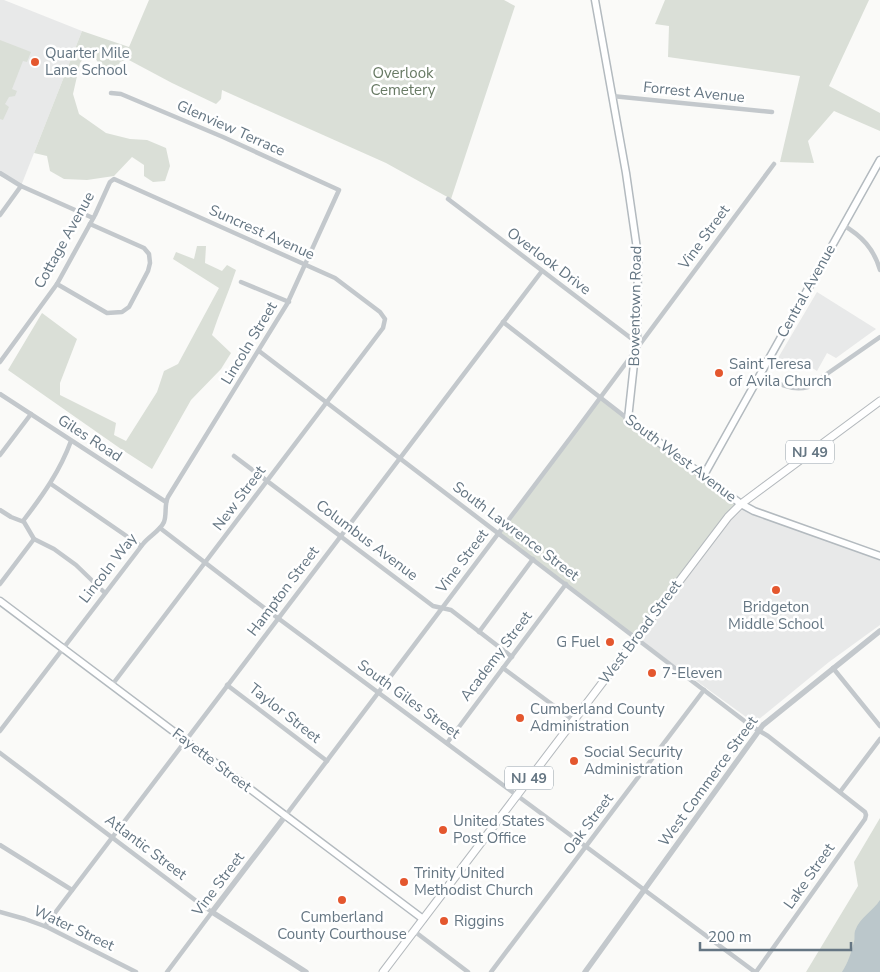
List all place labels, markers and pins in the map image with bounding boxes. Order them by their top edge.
place label: Quarter Mile Lane School [45,43,130,80]
marker: Quarter Mile Lane School [29,56,41,68]
place label: Saint Teresa of Avila Church [729,354,832,391]
marker: Saint Teresa of Avila Church [713,367,725,379]
marker: Bridgeton Middle School [770,584,782,596]
place label: Bridgeton Middle School [728,597,824,634]
place label: G Fuel [556,632,601,652]
marker: G Fuel [604,636,616,648]
place label: 7-Eleven [662,663,722,683]
marker: 7-Eleven [646,667,658,679]
place label: Cumberland County Administration [530,699,665,736]
marker: Cumberland County Administration [514,712,526,724]
place label: Social Security Administration [584,742,683,779]
marker: Social Security Administration [568,755,580,767]
place label: United States Post Office [453,811,544,848]
marker: United States Post Office [437,824,449,836]
place label: Trinity United Methodist Church [414,863,533,900]
marker: Trinity United Methodist Church [398,876,410,888]
marker: Cumberland County Courthouse [336,894,348,906]
place label: Cumberland County Courthouse [277,907,407,944]
place label: Riggins [454,911,504,931]
marker: Riggins [438,915,450,927]

